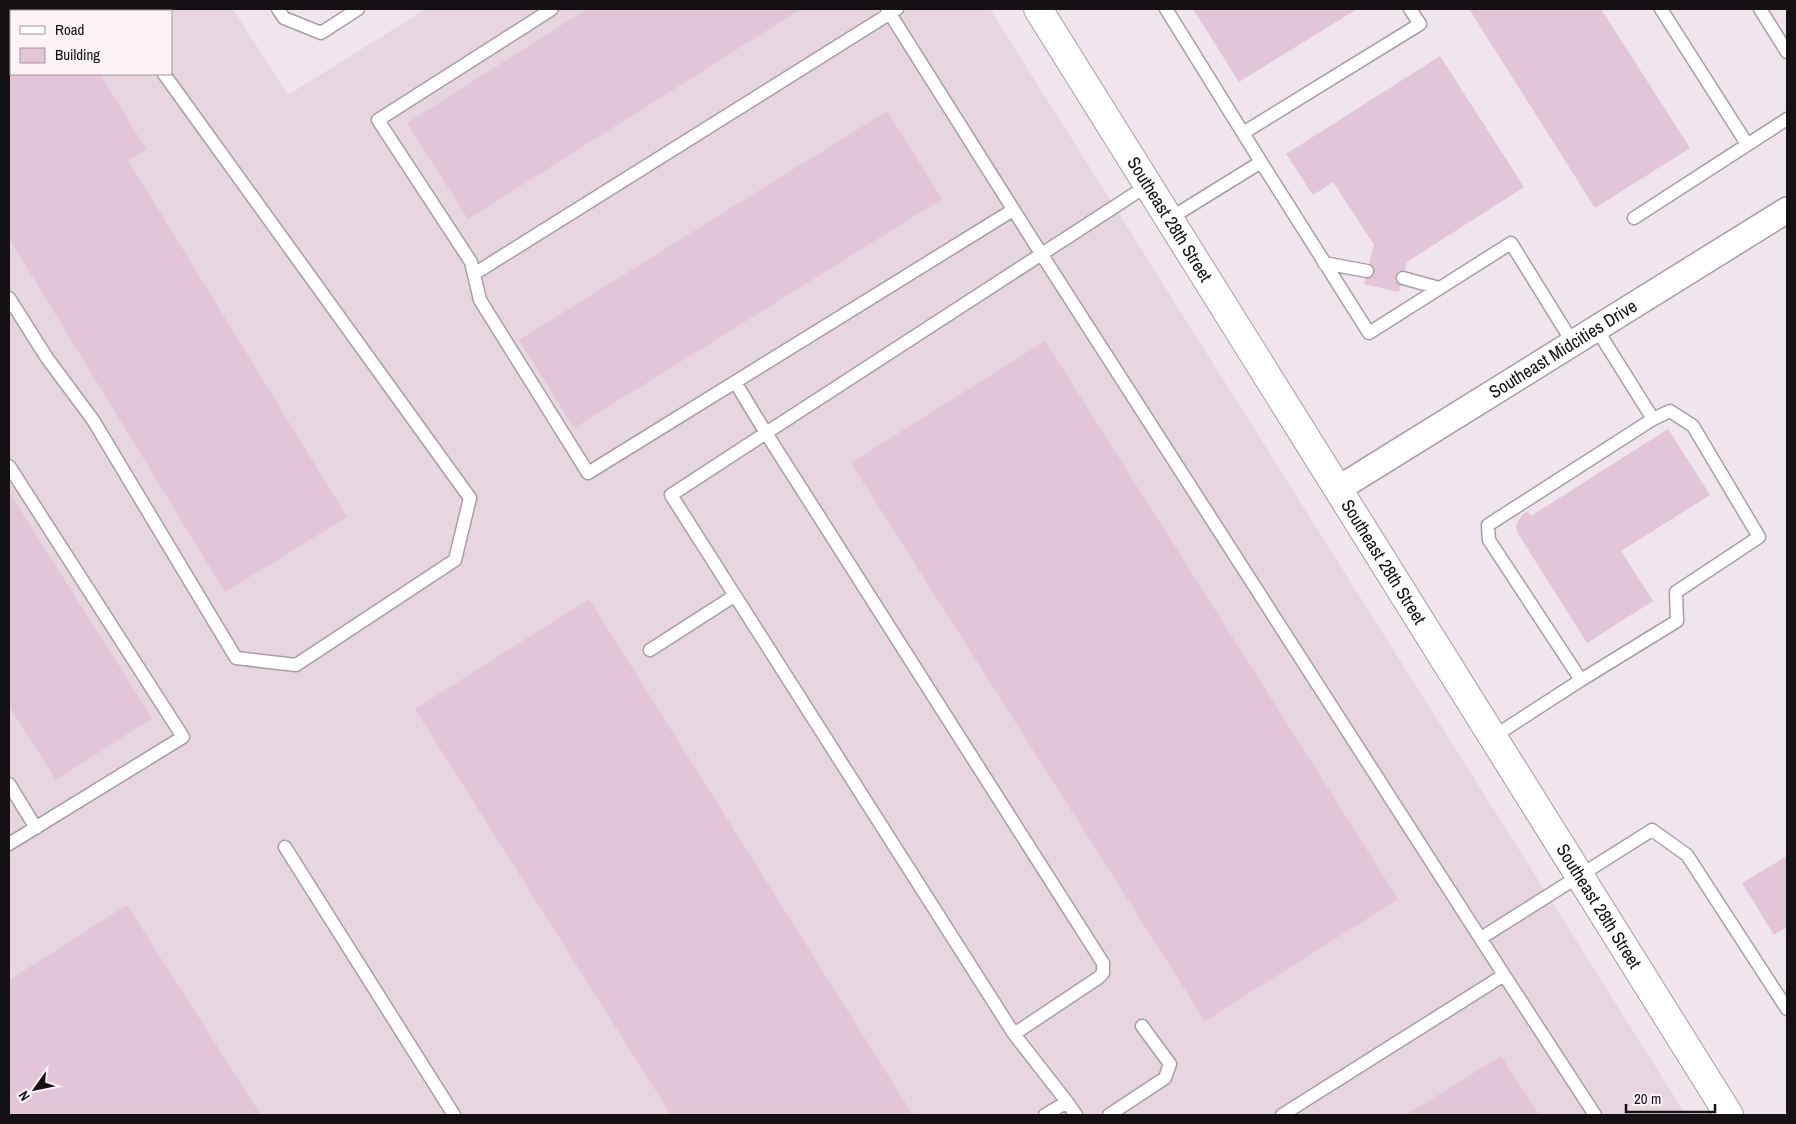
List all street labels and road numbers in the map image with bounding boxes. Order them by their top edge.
street label: Southeast 28th Street [1121,152,1218,286]
street label: Southeast Midcities Drive [1484,293,1642,404]
street label: Southeast 28th Street [1335,494,1432,629]
street label: Southeast 28th Street [1551,839,1647,973]

